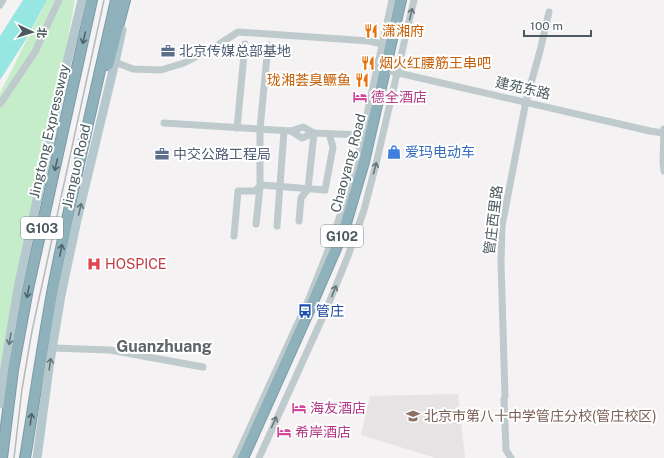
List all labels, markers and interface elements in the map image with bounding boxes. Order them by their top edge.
one-way arrow [407,8,415,21]
north arrow [12,12,52,52]
scale bar [524,12,591,38]
text: 100 m [530,19,563,33]
restaurant icon: 潇湘府 [363,23,379,39]
place label: 潇湘府 [382,23,424,39]
text: 北 [36,27,48,39]
one-way arrow [80,31,87,44]
office icon: 北京传媒总部基地 [160,43,176,59]
place label: 北京传媒总部基地 [179,43,291,59]
restaurant icon: 烟火红腰筋王串吧 [360,55,376,71]
place label: 烟火红腰筋王串吧 [379,55,491,71]
street label: Jingtong Expressway [26,62,72,200]
place label: 珑湘荟臭鳜鱼 [267,72,351,88]
restaurant icon: 珑湘荟臭鳜鱼 [354,72,370,88]
street label: 建苑东路 [494,74,552,102]
hotel icon: 德全酒店 [352,89,368,105]
place label: 德全酒店 [371,89,427,105]
street label: Chaoyang Road [327,112,369,214]
street label: Jianguo Road [59,122,93,210]
shop icon: 爱玛电动车 [386,144,402,160]
place label: 爱玛电动车 [405,144,475,160]
office icon: 中交公路工程局 [154,146,170,162]
place label: 中交公路工程局 [173,146,271,162]
one-way arrow [51,158,59,171]
one-way arrow [372,162,379,175]
street label: 管庄西里路 [481,184,505,256]
one-way arrow [77,203,84,216]
road number: G103 [21,217,63,239]
road number: G102 [321,225,363,247]
one-way arrow [58,244,66,257]
hospital icon: HOSPICE [86,256,102,272]
place label: HOSPICE [105,256,167,272]
one-way arrow [23,285,31,298]
one-way arrow [330,286,338,298]
bus stop icon: 管庄 [297,303,313,319]
place label: 管庄 [316,303,344,319]
one-way arrow [5,332,13,345]
district label: Guanzhuang [116,337,212,356]
one-way arrow [46,358,54,371]
hotel icon: 海友酒店 [291,400,307,416]
place label: 海友酒店 [310,400,366,416]
school or university icon: 北京市第八十中学管庄分校(管庄校区) [405,408,421,424]
place label: 北京市第八十中学管庄分校(管庄校区) [424,408,657,424]
one-way arrow [27,413,35,426]
one-way arrow [271,417,279,429]
hotel icon: 希岸酒店 [276,424,292,440]
place label: 希岸酒店 [295,424,351,440]

